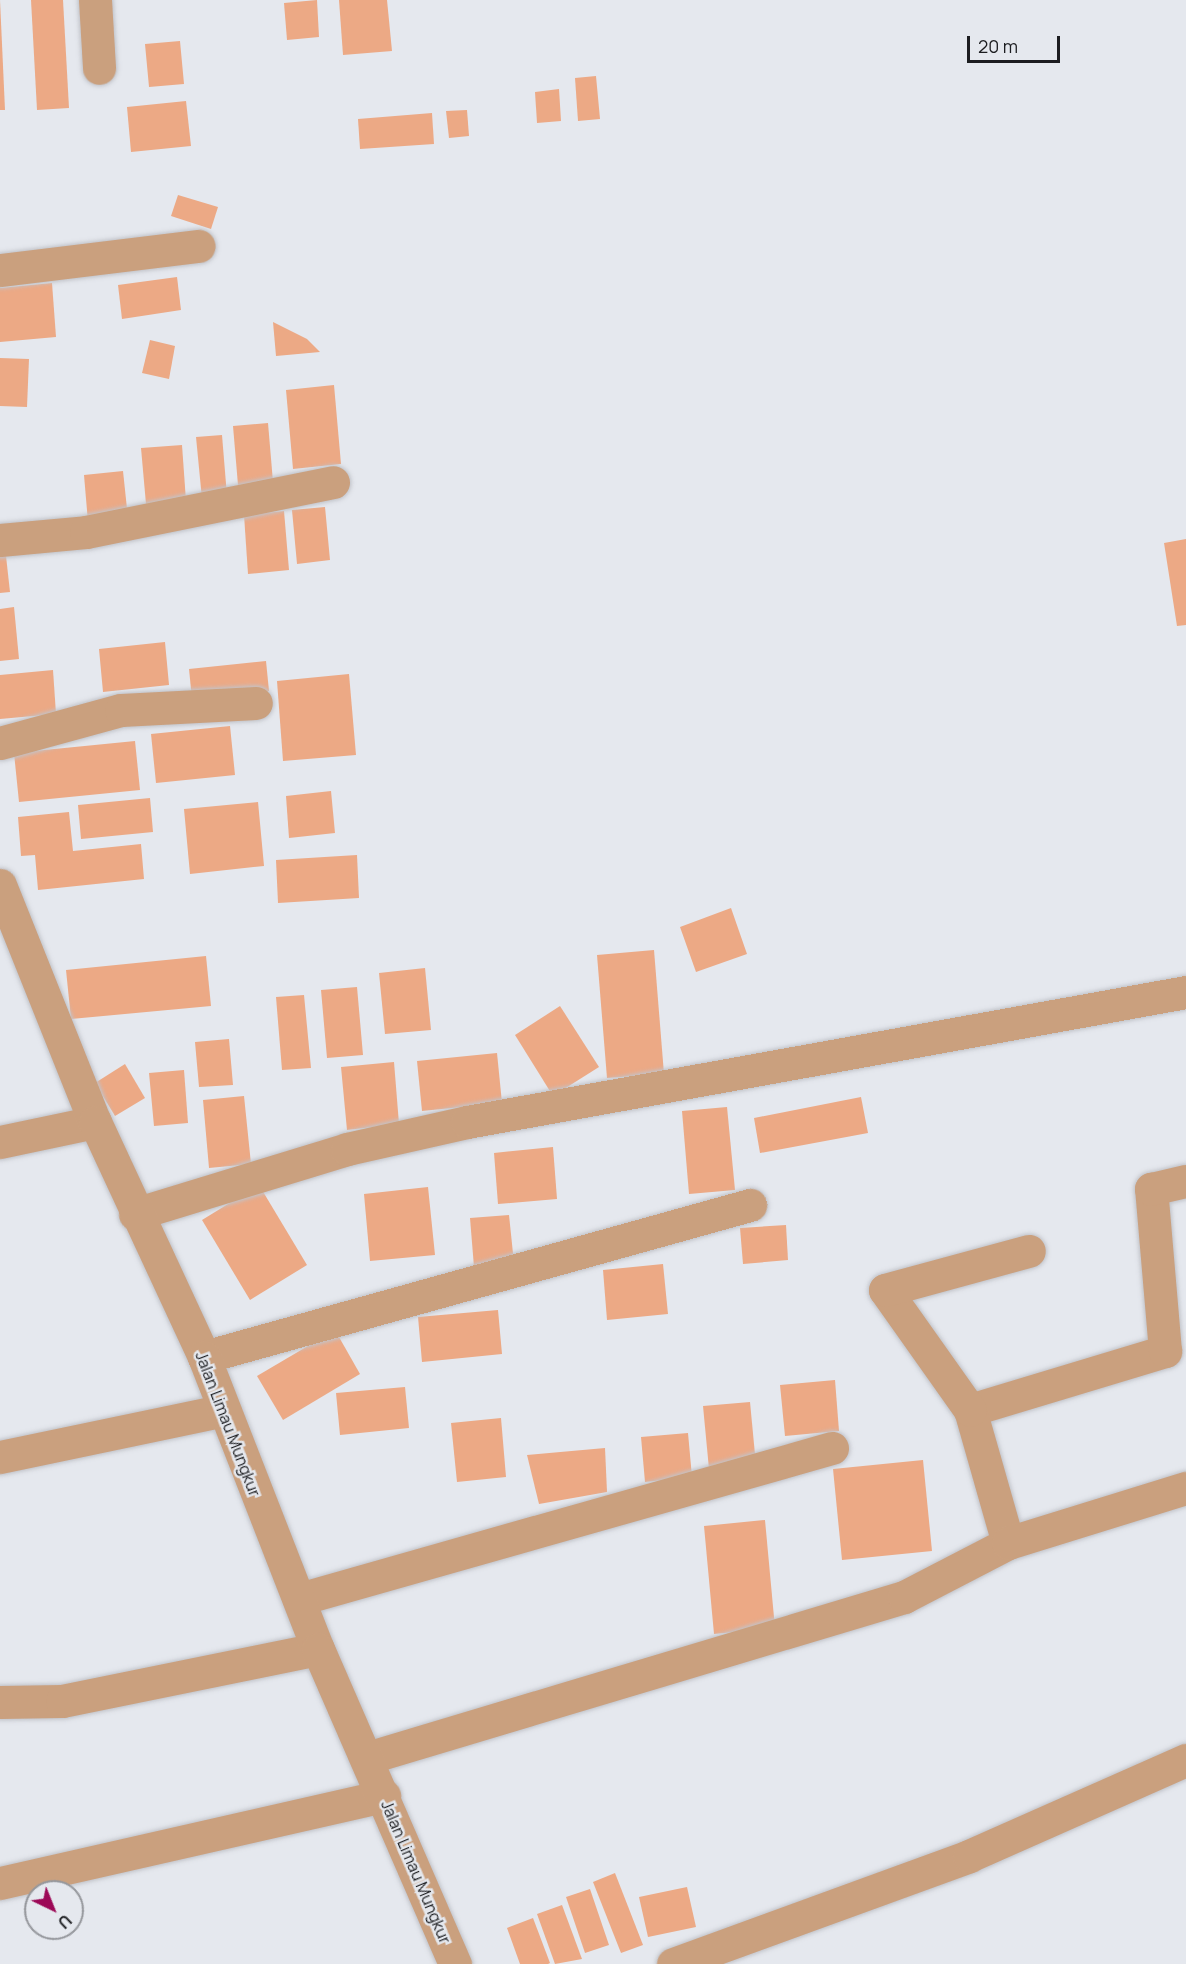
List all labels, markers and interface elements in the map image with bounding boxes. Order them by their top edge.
scale bar [970,24,1063,62]
text: 20 m [978,34,1018,58]
street label: Jalan Limau Mungkur [191,1349,265,1499]
street label: Jalan Limau Mungkur [377,1797,455,1947]
north arrow [24,1880,84,1940]
text: U [53,1910,77,1934]

